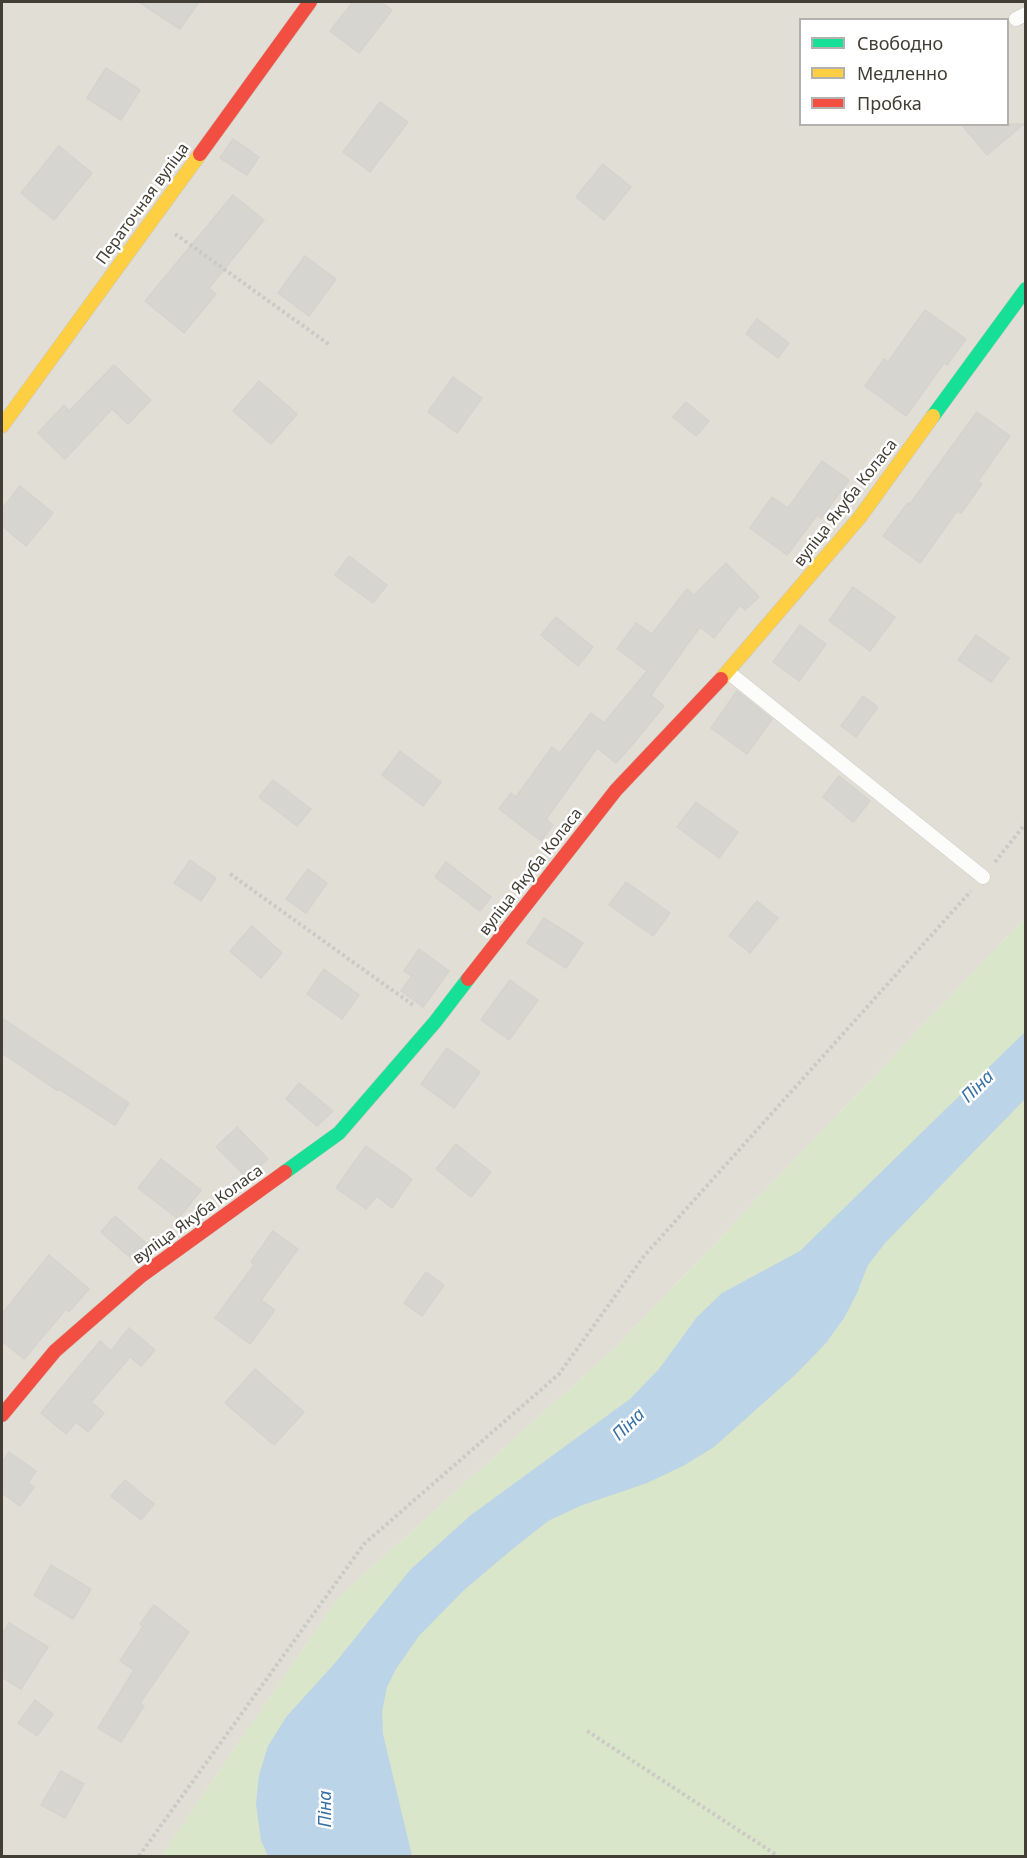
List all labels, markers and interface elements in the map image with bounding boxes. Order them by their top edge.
legend [799,18,1009,126]
text: Свободно [857,31,943,55]
text: Медленно [857,61,948,85]
text: Пробка [857,91,922,115]
street label: Ператочная вуліца [92,139,194,269]
street label: вуліца Якуба Коласа [790,436,902,570]
street label: вуліца Якуба Коласа [475,805,587,939]
water label: Піна [957,1066,999,1108]
street label: вуліца Якуба Коласа [129,1161,267,1269]
water label: Піна [608,1404,650,1446]
water label: Піна [315,1790,337,1828]

